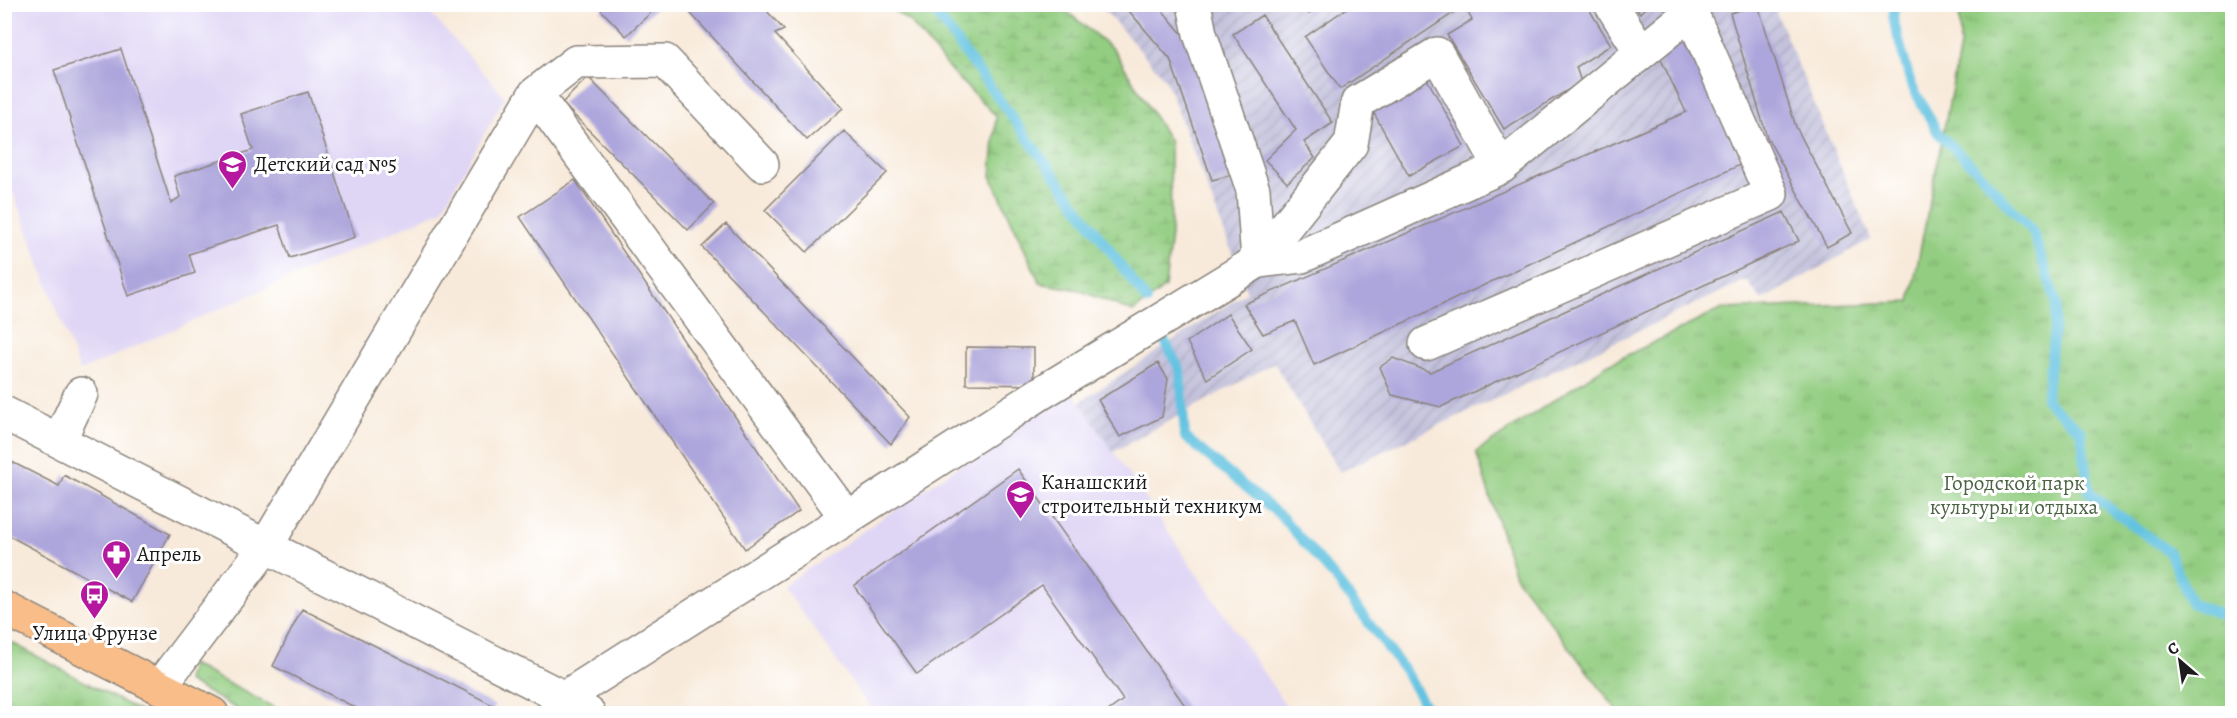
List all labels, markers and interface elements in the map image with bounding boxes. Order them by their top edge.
school or university icon: Детский сад №5 [217,148,249,190]
place label: Детский сад №5 [254,150,397,178]
place label: Канашский строительный техникум [1041,468,1262,520]
park label: Городской парк культуры и отдыха [1930,469,2099,521]
school or university icon: Канашский строительный техникум [1004,478,1036,520]
pharmacy icon: Апрель [100,538,132,580]
place label: Апрель [136,540,201,568]
bus stop icon: Улица Фрунзе [79,578,111,620]
place label: Улица Фрунзе [33,619,157,647]
north arrow [2150,631,2210,691]
text: С [2164,637,2183,661]

